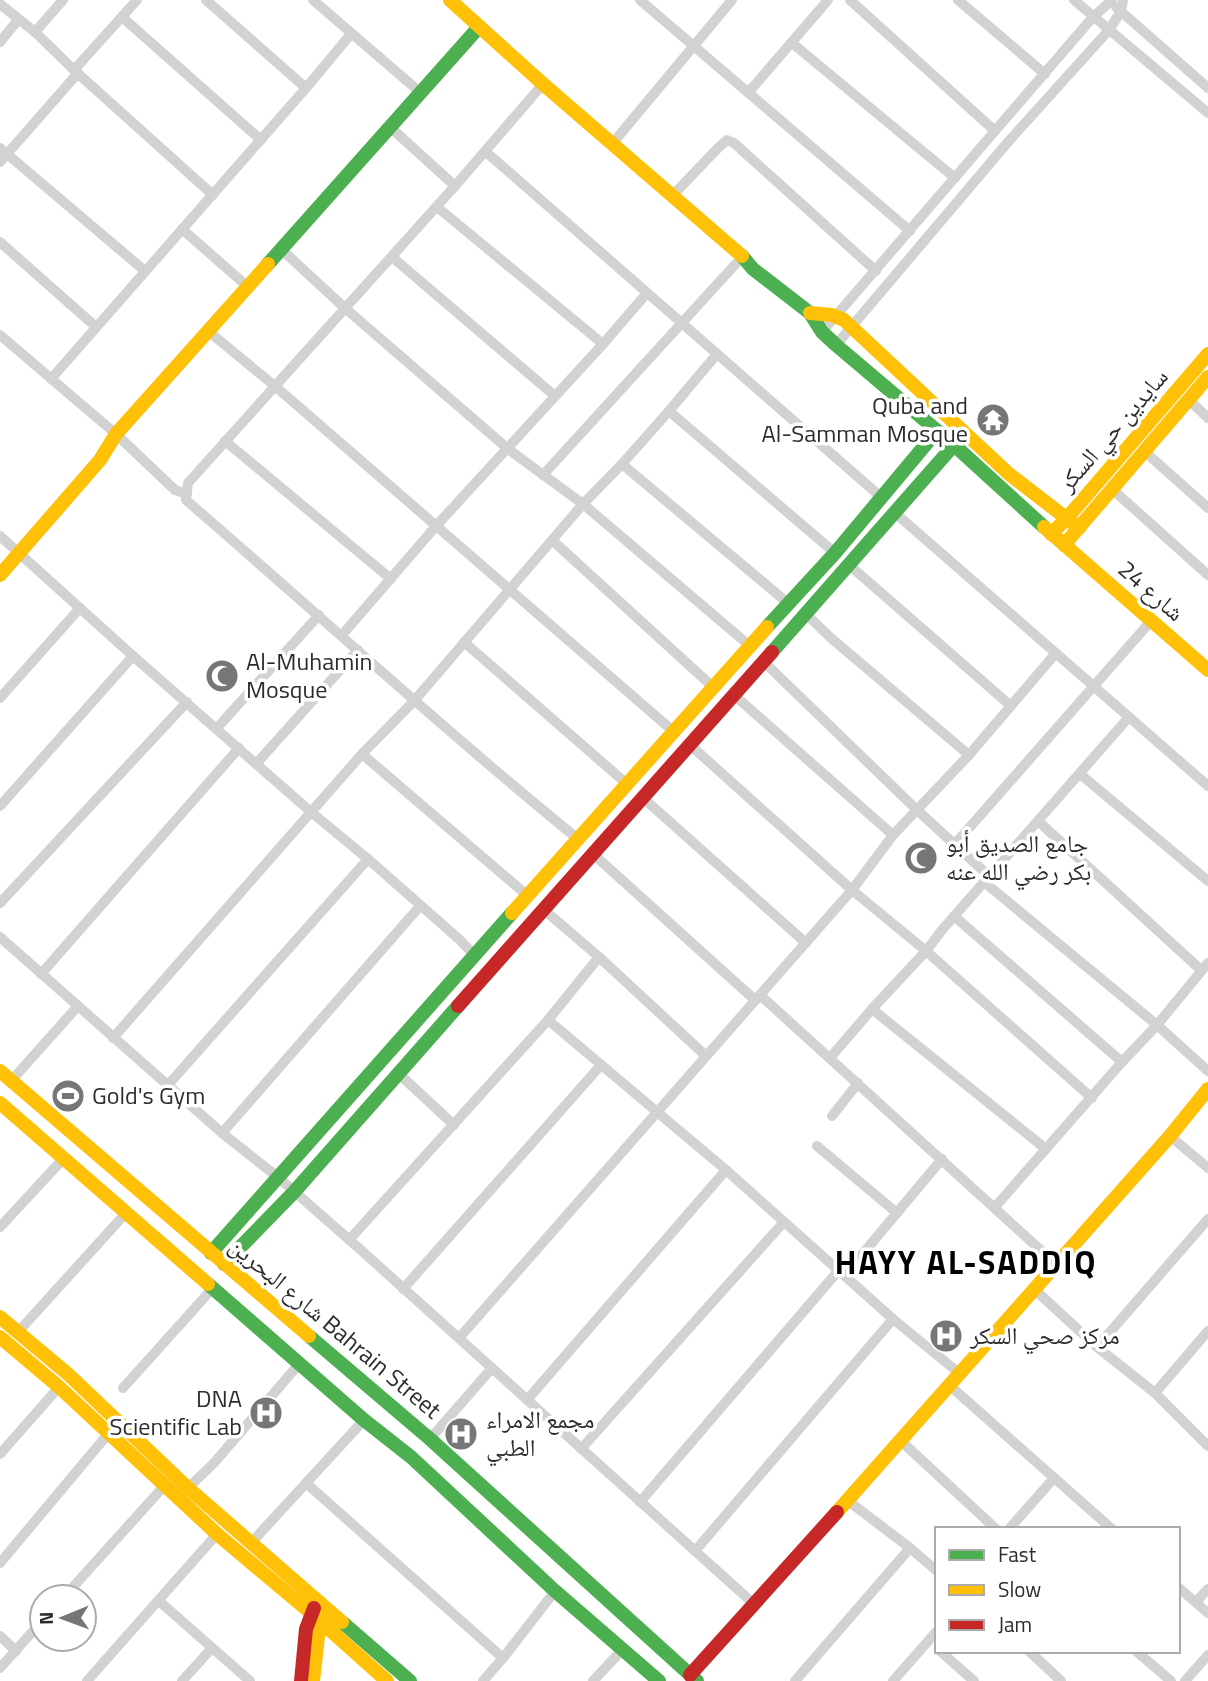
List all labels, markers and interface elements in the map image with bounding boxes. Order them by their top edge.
street label: سايدين حي السكر [1048,360,1178,501]
place label: Quba and Al-Samman Mosque [762,387,968,451]
temple icon: Quba and Al-Samman Mosque [974,401,1012,439]
street label: شارع 24 [1110,551,1193,629]
place label: Al-Muhamin Mosque [246,643,372,707]
mosque icon: Al-Muhamin Mosque [203,657,241,695]
place label: جامع الصديق أبو بكر رضي الله عنه [946,825,1091,891]
mosque icon: جامع الصديق أبو بكر رضي الله عنه [902,839,940,877]
sports icon: Gold's Gym [49,1077,87,1115]
place label: Gold's Gym [92,1077,205,1113]
street label: شارع البحرين Bahrain Street [222,1228,450,1427]
district label: HAYY AL-SADDIQ [835,1238,1097,1286]
hospital icon: مركز صحي السكر [927,1317,965,1355]
place label: مركز صحي السكر [969,1317,1120,1355]
place label: DNA Scientific Lab [110,1380,242,1444]
hospital icon: DNA Scientific Lab [247,1394,285,1432]
place label: مجمع الامراء الطبي [486,1401,595,1467]
hospital icon: مجمع الامراء الطبي [442,1415,480,1453]
legend [935,1527,1180,1653]
text: Fast [998,1538,1037,1570]
text: Slow [998,1573,1041,1605]
north arrow [28,1583,98,1653]
text: Jam [998,1608,1032,1640]
text: N [31,1611,60,1625]

